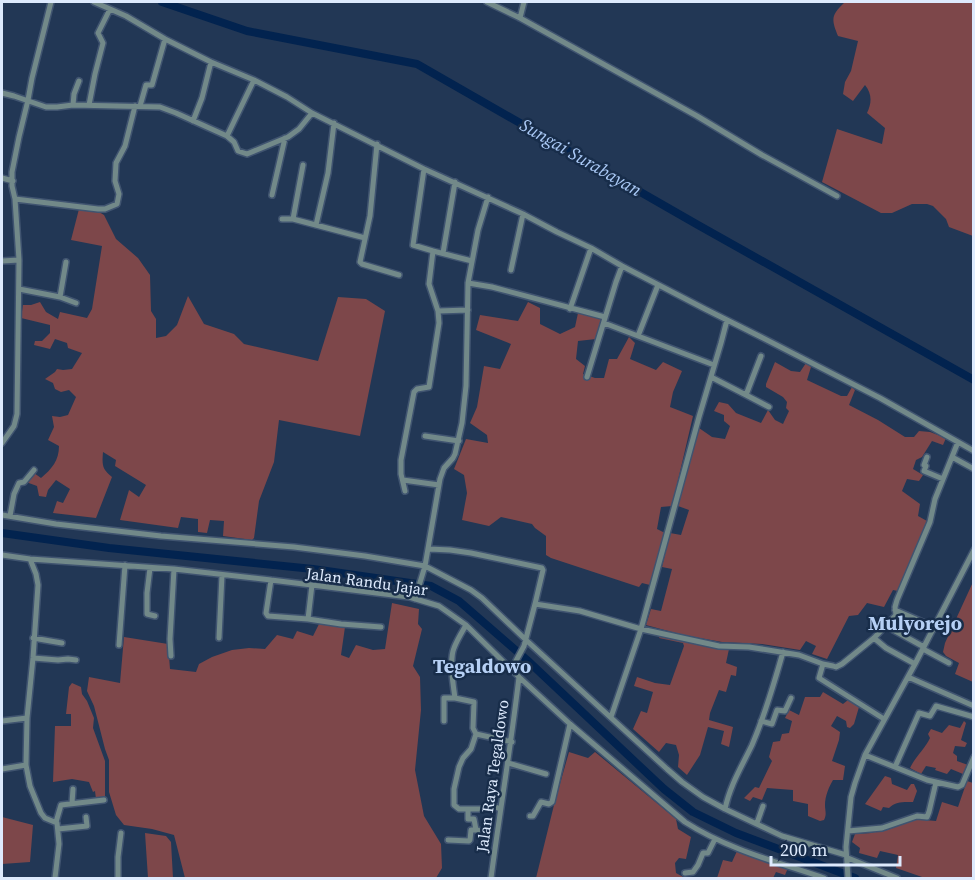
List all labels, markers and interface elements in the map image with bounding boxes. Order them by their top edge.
water label: Sungai Surabayan [515,112,647,202]
street label: Jalan Randu Jajar [304,561,430,600]
district label: Mulyorejo [868,609,962,637]
district label: Tegaldowo [433,652,531,680]
street label: Jalan Raya Tegaldowo [470,698,514,855]
scale bar [771,829,900,867]
text: 200 m [780,837,827,862]

